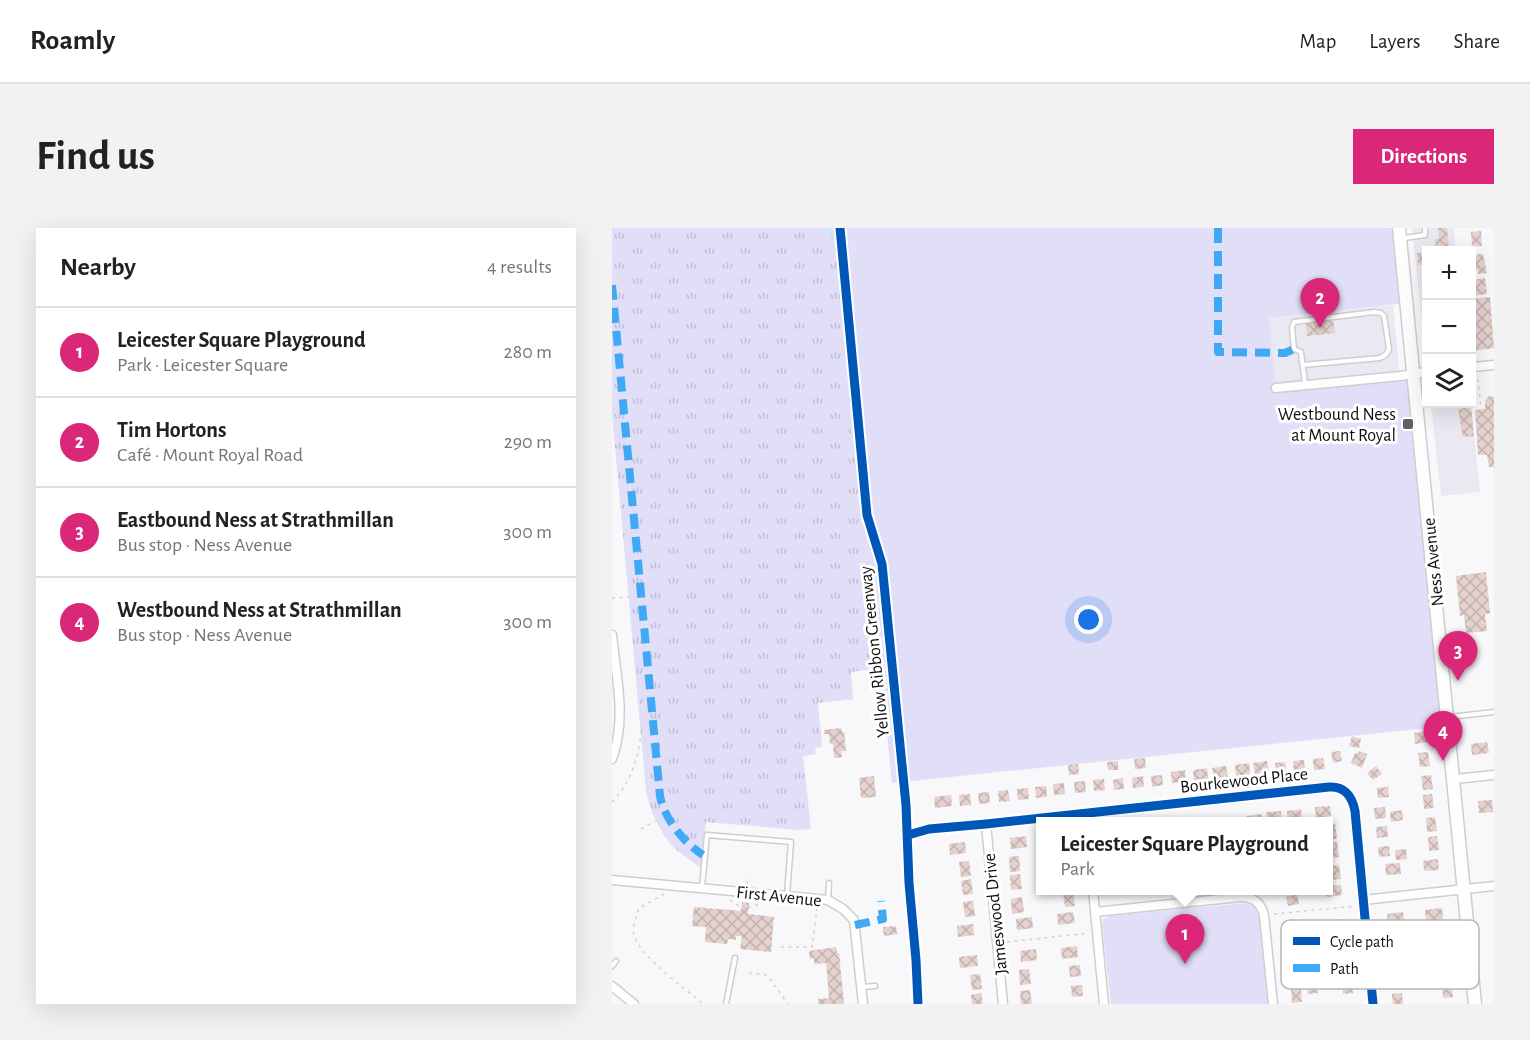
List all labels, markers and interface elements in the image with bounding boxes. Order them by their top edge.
text: Roamly [30,27,115,55]
text: Map [1300,31,1336,52]
text: Layers [1369,31,1420,52]
text: Share [1453,31,1500,52]
button: Directions [1353,129,1494,184]
text: Find us [36,135,155,177]
map controls [1422,246,1476,408]
button: + [1422,246,1476,300]
text: Nearby [60,254,136,280]
text: 4 results [487,257,552,277]
pin: 2 [1300,279,1340,328]
button: − [1422,300,1476,354]
text: Leicester Square Playground [117,329,366,351]
text: 1 [76,342,83,362]
text: 280 m [504,342,552,362]
button: layers [1422,354,1476,408]
text: Park · Leicester Square [117,355,288,375]
place label: Westbound Ness at Mount Royal [1278,406,1396,445]
marker: Westbound Ness at Mount Royal [1401,417,1415,431]
text: Tim Hortons [117,419,226,441]
text: 2 [75,432,84,452]
text: 290 m [504,432,552,452]
text: Café · Mount Royal Road [117,445,303,465]
text: Eastbound Ness at Strathmillan [117,509,394,531]
street label: Ness Avenue [1420,517,1448,607]
text: 3 [75,522,84,542]
text: 300 m [503,522,552,542]
text: Bus stop · Ness Avenue [117,535,292,555]
street label: Yellow Ribbon Greenway [857,565,893,739]
text: Westbound Ness at Strathmillan [117,599,402,621]
your location [1074,605,1103,634]
text: 4 [74,612,85,632]
text: 300 m [503,612,552,632]
text: Bus stop · Ness Avenue [117,625,292,645]
pin: 3 [1438,632,1478,681]
pin: 4 [1424,712,1462,761]
street label: Bourkewood Place [1179,765,1309,797]
popup [1036,817,1333,895]
text: Leicester Square Playground [1060,833,1309,855]
street label: Jameswood Drive [981,852,1011,976]
text: Park [1060,859,1095,879]
street label: First Avenue [735,884,823,910]
pin: 1 [1166,914,1204,964]
legend [1281,920,1479,989]
text: Cycle path [1330,934,1394,951]
text: Path [1330,961,1359,977]

